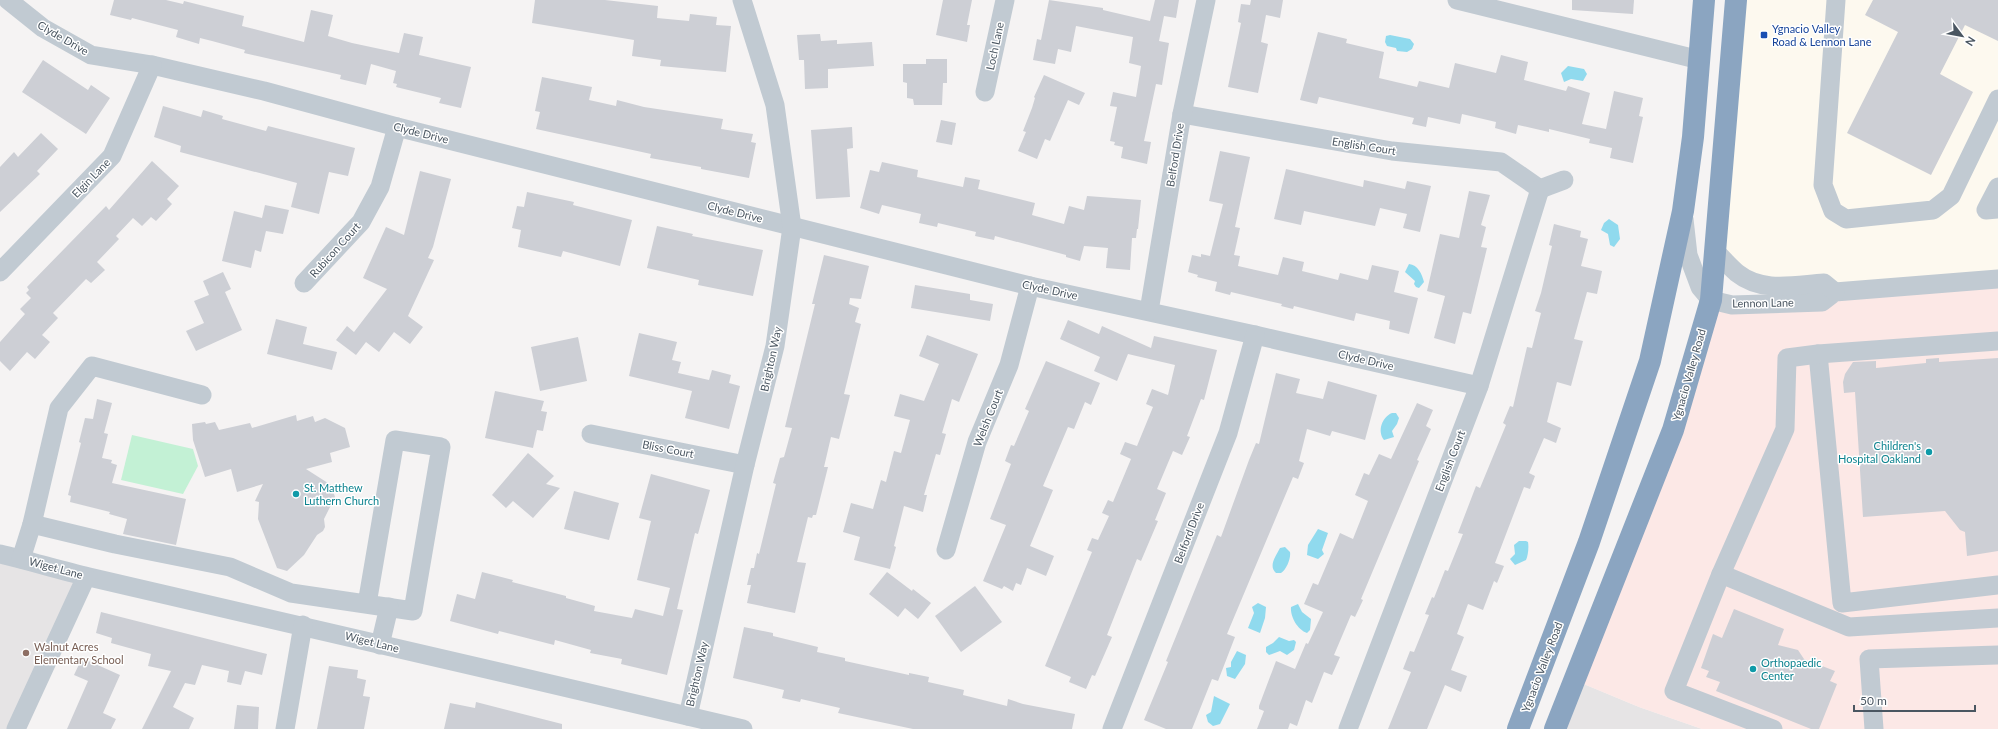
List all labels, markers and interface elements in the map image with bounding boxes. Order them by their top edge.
north arrow [1942,16,1982,56]
street label: Clyde Drive [36,18,91,57]
street label: Loch Lane [983,21,1006,71]
place label: Ygnacio Valley Road & Lennon Lane [1772,22,1872,48]
marker: Ygnacio Valley Road & Lennon Lane [1759,30,1769,40]
text: N [1963,35,1979,49]
street label: Clyde Drive [392,119,450,146]
street label: Belford Drive [1163,122,1186,188]
street label: English Court [1331,134,1397,157]
street label: Elgin Lane [69,155,113,200]
street label: Clyde Drive [706,198,764,225]
street label: Rubicon Court [307,219,363,280]
street label: Clyde Drive [1021,277,1079,302]
street label: Lennon Lane [1732,295,1794,310]
street label: Brighton Way [757,325,784,393]
street label: Ygnacio Valley Road [1669,327,1708,422]
street label: Clyde Drive [1337,347,1395,372]
street label: Welsh Court [970,387,1005,448]
street label: English Court [1432,428,1467,493]
street label: Bliss Court [641,437,695,460]
place label: Children's Hospital Oakland [1838,439,1921,465]
marker: Children's Hospital Oakland [1924,447,1934,457]
place label: St. Matthew Luthern Church [304,481,379,507]
marker: St. Matthew Luthern Church [291,489,301,499]
street label: Belford Drive [1171,500,1206,565]
street label: Wiget Lane [28,554,85,581]
street label: Ygnacio Valley Road [1518,620,1565,714]
street label: Wiget Lane [344,629,401,655]
place label: Walnut Acres Elementary School [34,640,124,666]
street label: Brighton Way [683,640,710,708]
marker: Walnut Acres Elementary School [21,648,31,658]
place label: Orthopaedic Center [1761,656,1822,682]
marker: Orthopaedic Center [1748,664,1758,674]
scale bar [1854,687,1975,713]
text: 50 m [1860,693,1887,708]

